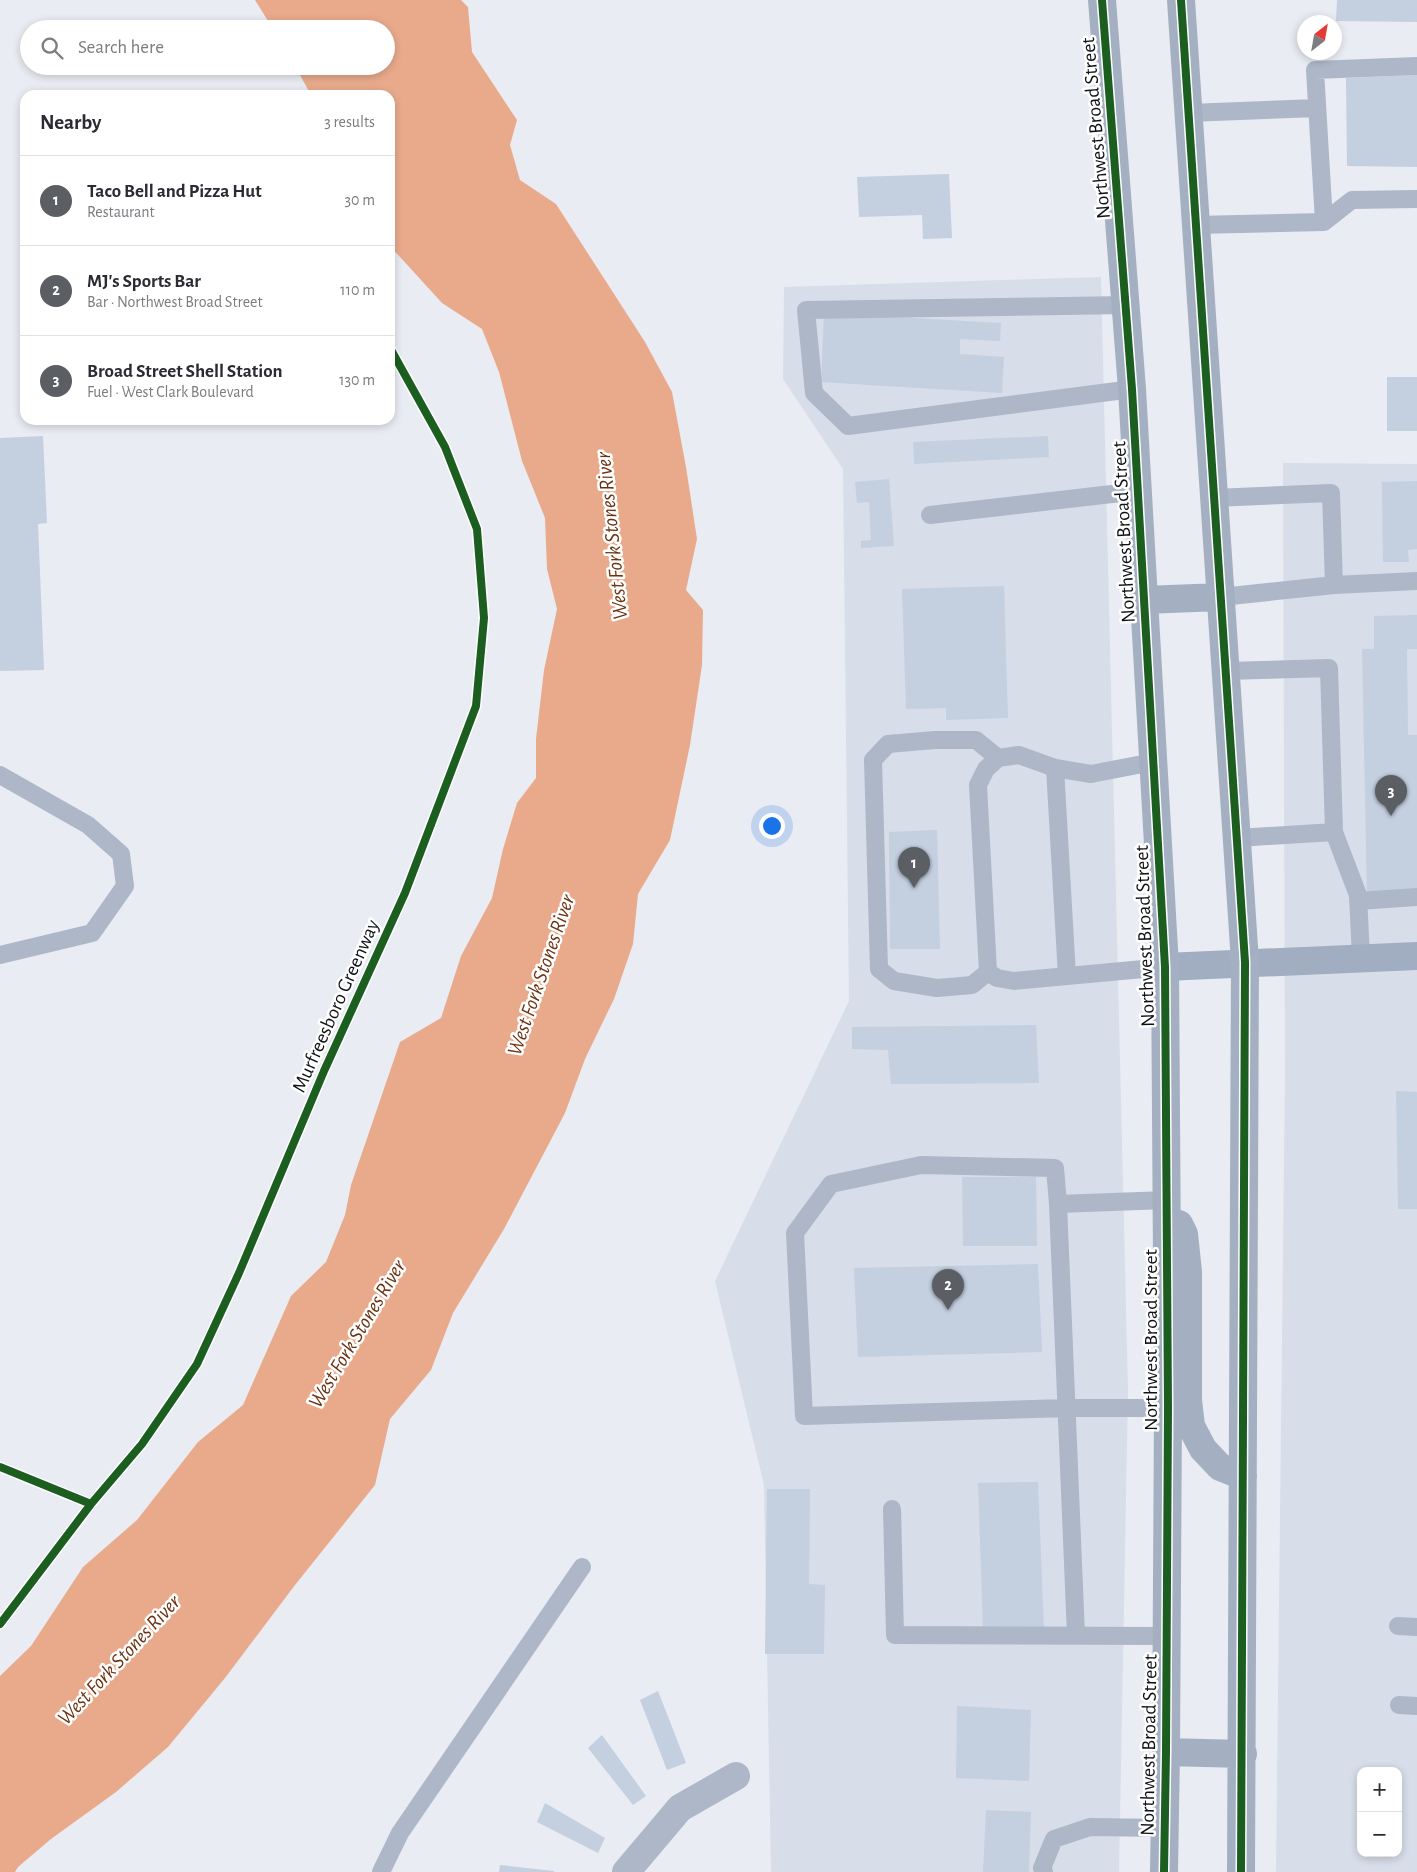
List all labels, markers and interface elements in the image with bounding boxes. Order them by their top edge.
north arrow [1297,15,1342,60]
search box [20,20,395,75]
icon: search [38,34,66,62]
street label: Northwest Broad Street [1078,36,1114,220]
text: Search here [78,38,164,57]
text: Nearby [40,112,101,133]
text: 3 results [324,114,375,130]
text: Taco Bell and Pizza Hut [87,182,262,201]
text: 1 [53,192,59,208]
text: 30 m [345,192,375,208]
text: Restaurant [87,204,155,220]
text: MJ's Sports Bar [87,272,201,291]
text: 2 [52,282,60,298]
text: 110 m [340,282,375,298]
text: Bar · Northwest Broad Street [87,294,263,310]
text: Broad Street Shell Station [87,362,283,381]
text: 3 [53,372,59,388]
text: 130 m [339,372,375,388]
text: Fuel · West Clark Boulevard [87,384,254,400]
street label: Northwest Broad Street [1109,440,1139,623]
water label: West Fork Stones River [593,450,631,621]
pin: 3 [1375,775,1407,816]
your location [759,813,785,839]
street label: Northwest Broad Street [1132,844,1158,1027]
pin: 1 [898,847,930,888]
water label: West Fork Stones River [504,891,579,1058]
street label: Murfreesboro Greenway [289,916,383,1095]
street label: Northwest Broad Street [1141,1248,1161,1431]
water label: West Fork Stones River [305,1255,410,1412]
pin: 2 [932,1269,964,1310]
water label: West Fork Stones River [54,1590,185,1729]
street label: Northwest Broad Street [1137,1653,1161,1836]
map controls [1357,1767,1402,1857]
button: + [1357,1767,1402,1812]
button: − [1357,1812,1402,1857]

